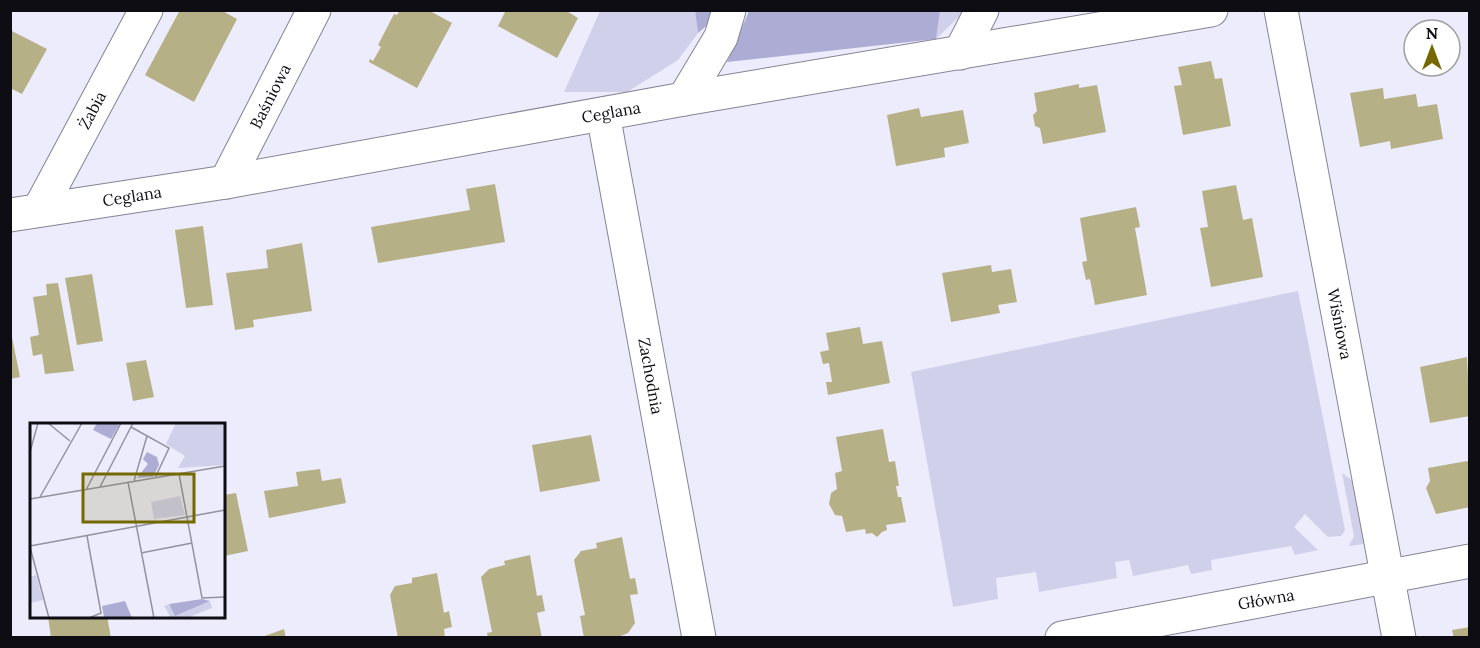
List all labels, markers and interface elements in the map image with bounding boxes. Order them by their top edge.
north arrow [1402,18,1462,78]
text: N [1426,23,1438,43]
street label: Baśniowa [245,60,295,132]
street label: Żabia [74,88,110,132]
street label: Ceglana [580,97,642,127]
street label: Ceglana [101,181,163,211]
street label: Wiśniowa [1323,287,1357,361]
street label: Zachodnia [634,336,668,416]
inset map [30,423,225,618]
street label: Główna [1236,584,1296,614]

